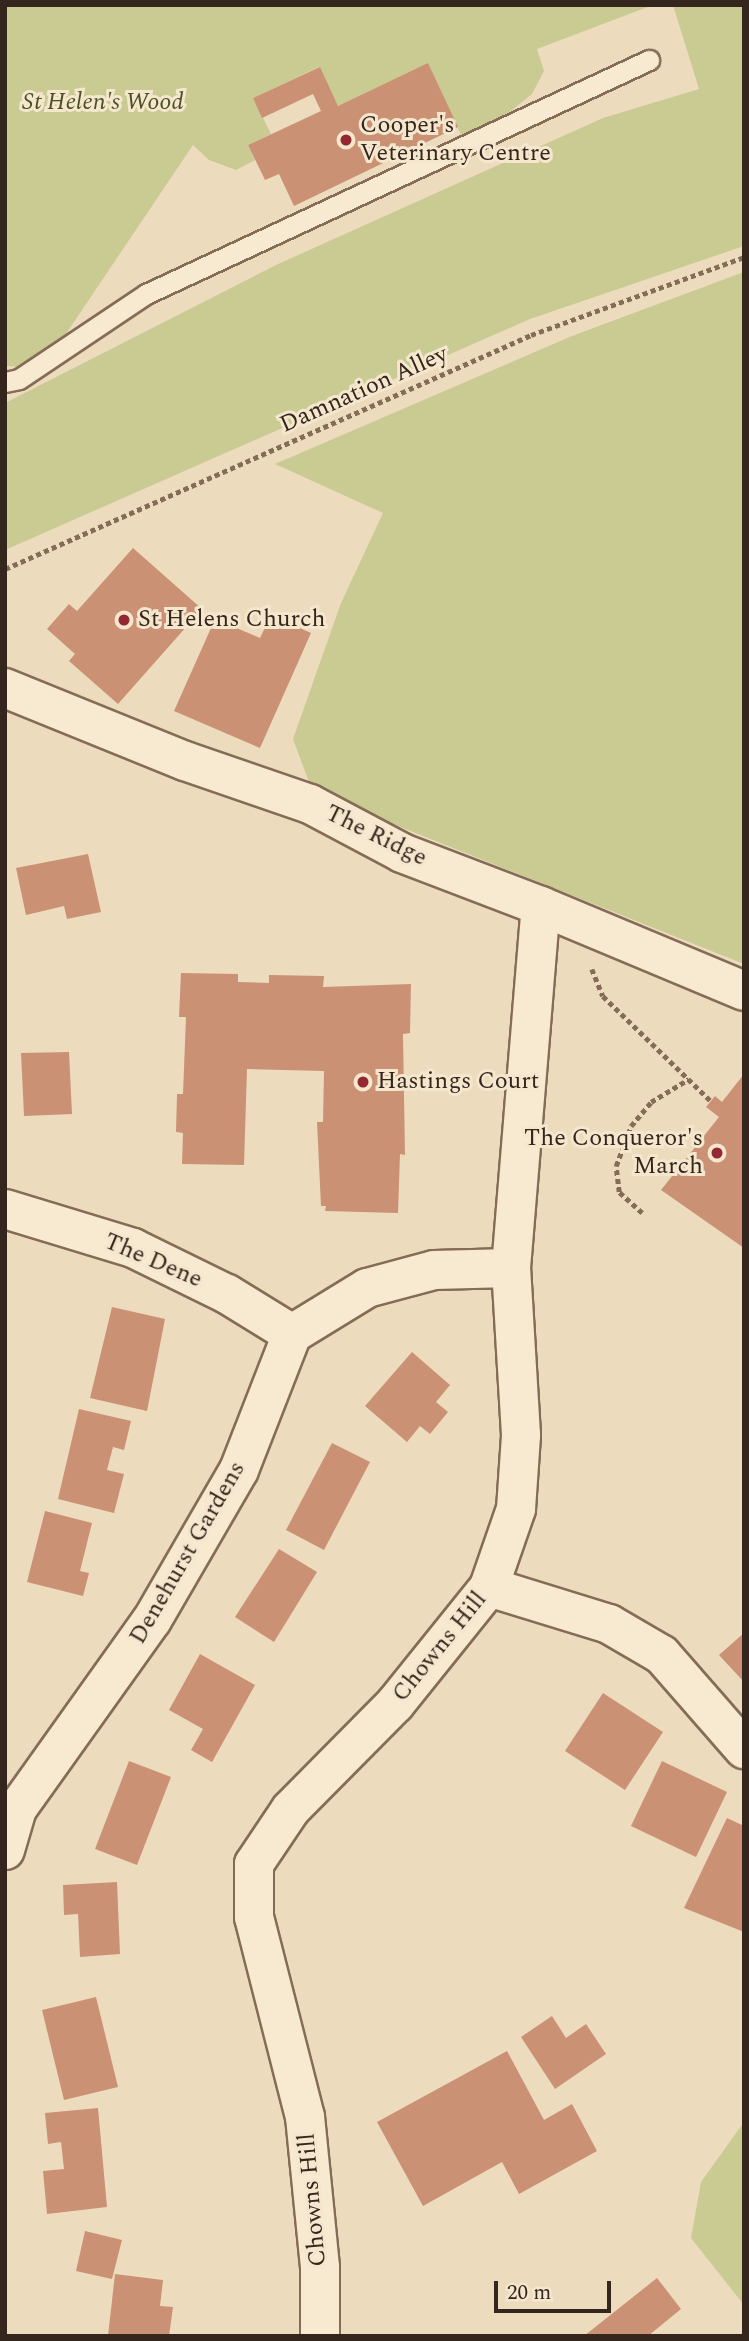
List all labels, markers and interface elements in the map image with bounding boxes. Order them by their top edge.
park label: St Helen's Wood [22,89,184,117]
place label: Cooper's Veterinary Centre [360,112,551,168]
marker: Cooper's Veterinary Centre [338,132,354,148]
street label: Damnation Alley [276,340,452,440]
place label: St Helens Church [138,606,325,634]
marker: St Helens Church [116,612,132,628]
street label: The Ridge [321,799,431,873]
place label: Hastings Court [377,1068,539,1096]
marker: Hastings Court [355,1074,371,1090]
place label: The Conqueror's March [524,1125,703,1181]
marker: The Conqueror's March [709,1145,725,1161]
street label: The Dene [100,1228,206,1294]
street label: Denehurst Gardens [124,1456,252,1650]
street label: Chowns Hill [387,1586,493,1708]
street label: Chowns Hill [293,2132,333,2268]
scale bar [497,2268,614,2312]
text: 20 m [507,2277,551,2309]

